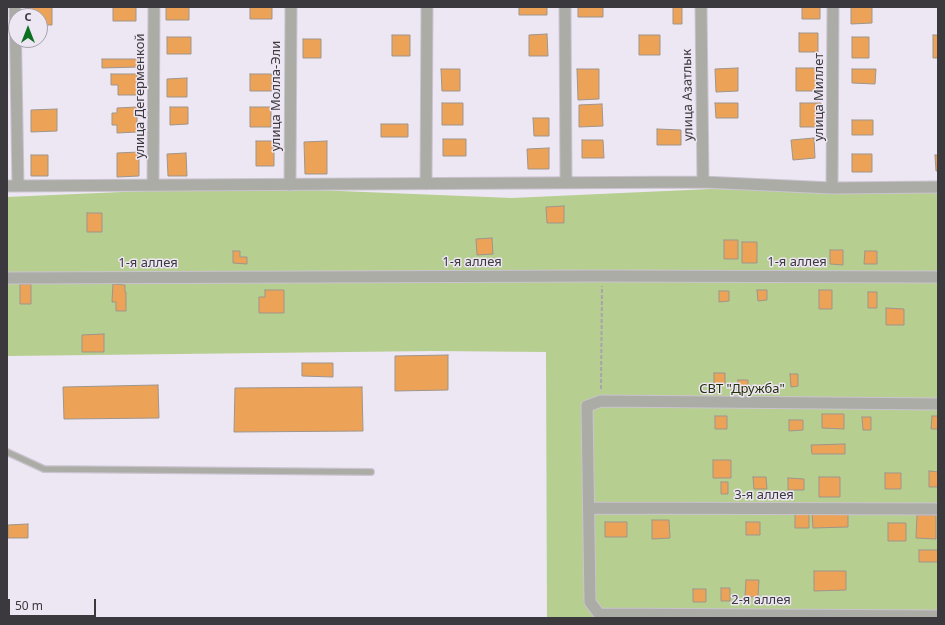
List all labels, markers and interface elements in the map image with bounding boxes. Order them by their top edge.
north arrow [8,8,48,48]
text: С [24,9,32,24]
street label: улица Дегерменкой [132,33,148,159]
street label: улица Молла-Эли [268,41,284,151]
street label: улица Азатлык [679,49,697,141]
street label: улица Миллет [811,53,827,141]
street label: 1-я аллея [442,254,502,270]
street label: 1-я аллея [767,254,827,270]
street label: 1-я аллея [118,255,178,271]
park label: СВТ "Дружба" [699,381,785,397]
street label: 3-я аллея [734,487,794,503]
scale bar [10,591,98,617]
street label: 2-я аллея [731,592,791,608]
text: 50 m [15,597,43,614]

